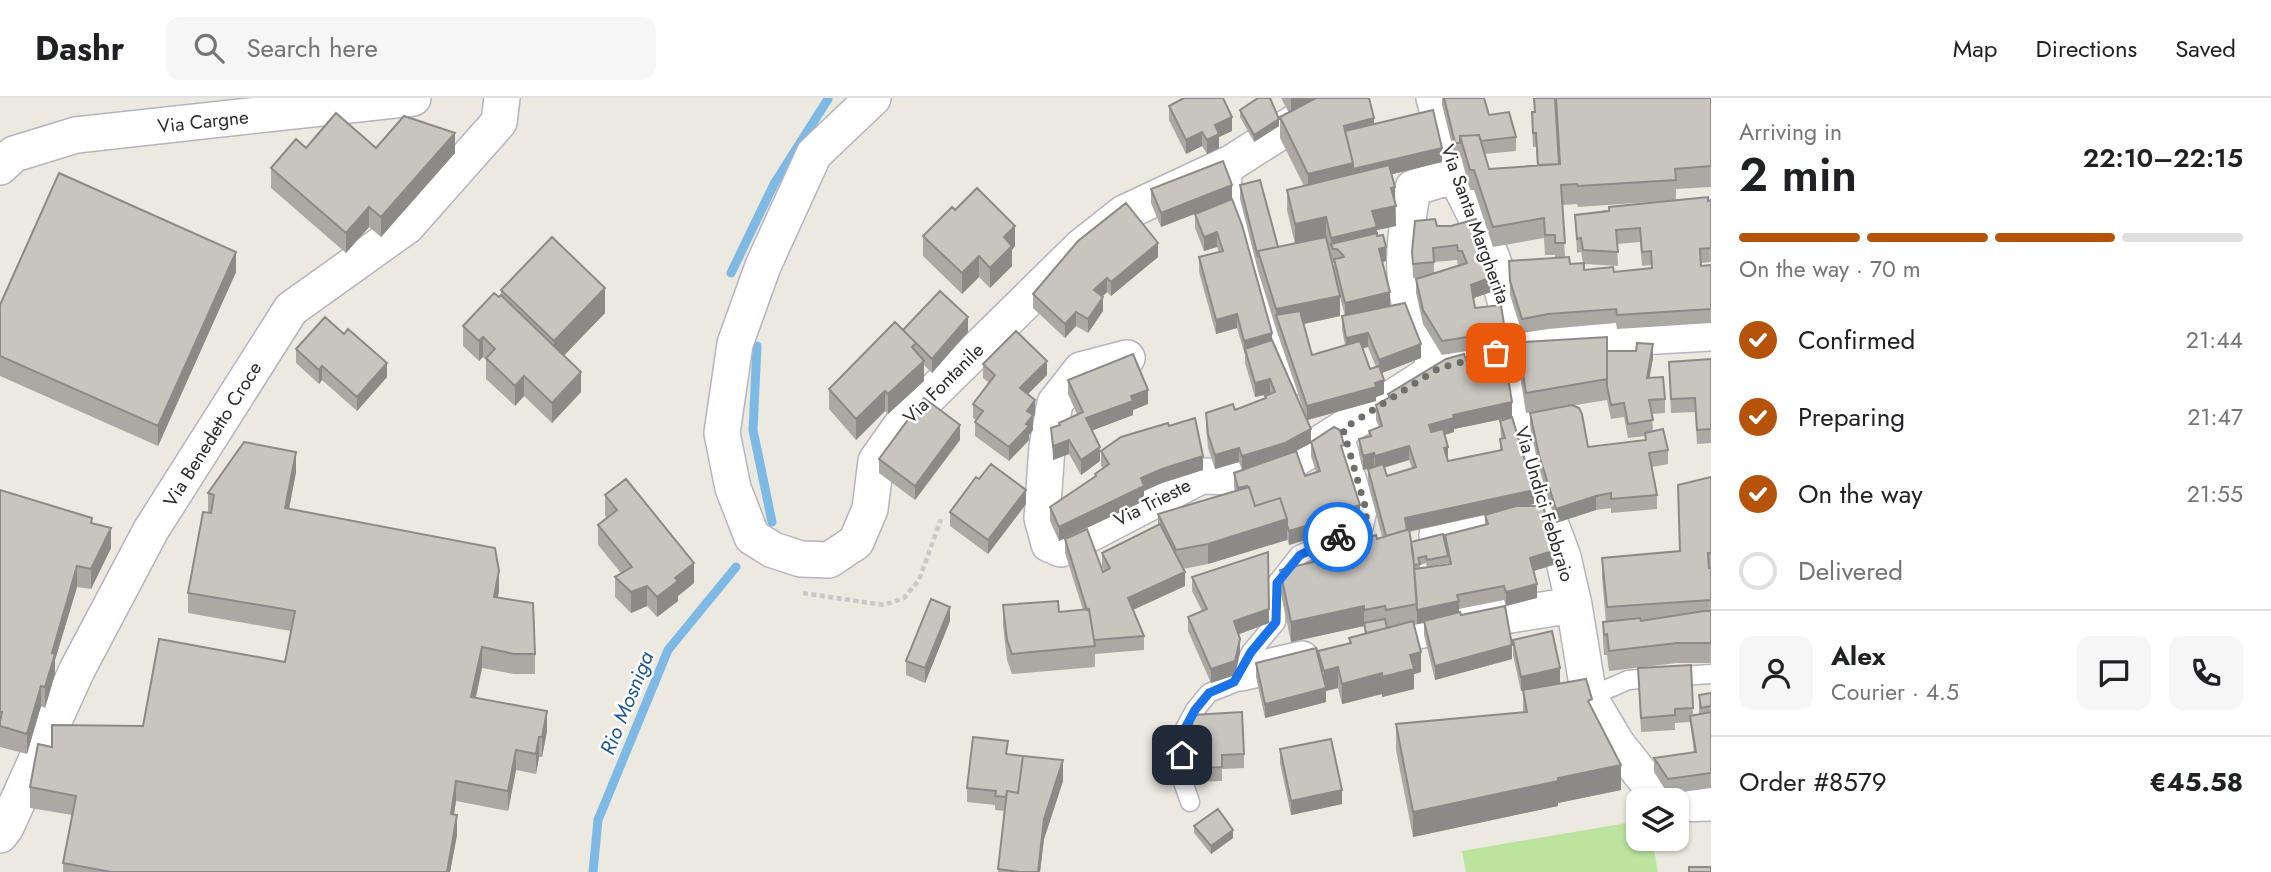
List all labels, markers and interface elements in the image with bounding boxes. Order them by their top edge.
search box [166,17,656,80]
text: Dashr [35,25,124,72]
icon: search [190,29,228,67]
text: Search here [246,29,378,67]
text: Map [1953,31,1998,66]
text: Directions [2036,31,2137,66]
text: Saved [2175,31,2236,66]
street label: Via Cargne [156,103,250,140]
text: Arriving in [1739,115,1842,149]
text: 22:10–22:15 [2083,139,2243,177]
street label: Via Santa Margherita [1434,141,1517,308]
text: 2 min [1739,142,1857,208]
text: On the way · 70 m [1739,252,1921,286]
icon: check [1739,321,1777,359]
text: Confirmed [1798,321,1915,359]
pin [1466,323,1526,383]
text: 21:44 [2186,323,2243,357]
icon: bag [1477,334,1515,372]
street label: Via Fontanile [897,337,990,430]
street label: Via Benedetto Croce [157,356,268,512]
icon: check [1739,398,1777,436]
text: Preparing [1798,398,1905,436]
text: 21:47 [2187,400,2243,434]
street label: Via Undici Febbraio [1508,423,1581,585]
street label: Via Trieste [1109,472,1195,533]
icon: check [1739,475,1777,513]
text: On the way [1798,475,1923,513]
text: 21:55 [2187,477,2243,511]
courier [1303,502,1373,572]
icon: bike [1319,518,1357,556]
text: Delivered [1798,552,1903,590]
button: person [1739,636,1813,710]
button: chat [2077,636,2151,710]
button: phone [2169,636,2243,710]
text: Alex [1831,637,1885,675]
water label: Rio Mosniga [593,646,662,759]
text: Courier · 4.5 [1831,675,1959,709]
pin [1152,725,1212,785]
icon: home [1163,736,1201,774]
text: Order #8579 [1739,763,1887,801]
text: €45.58 [2150,763,2243,801]
map controls [1626,788,1689,851]
button: layers [1626,788,1689,851]

